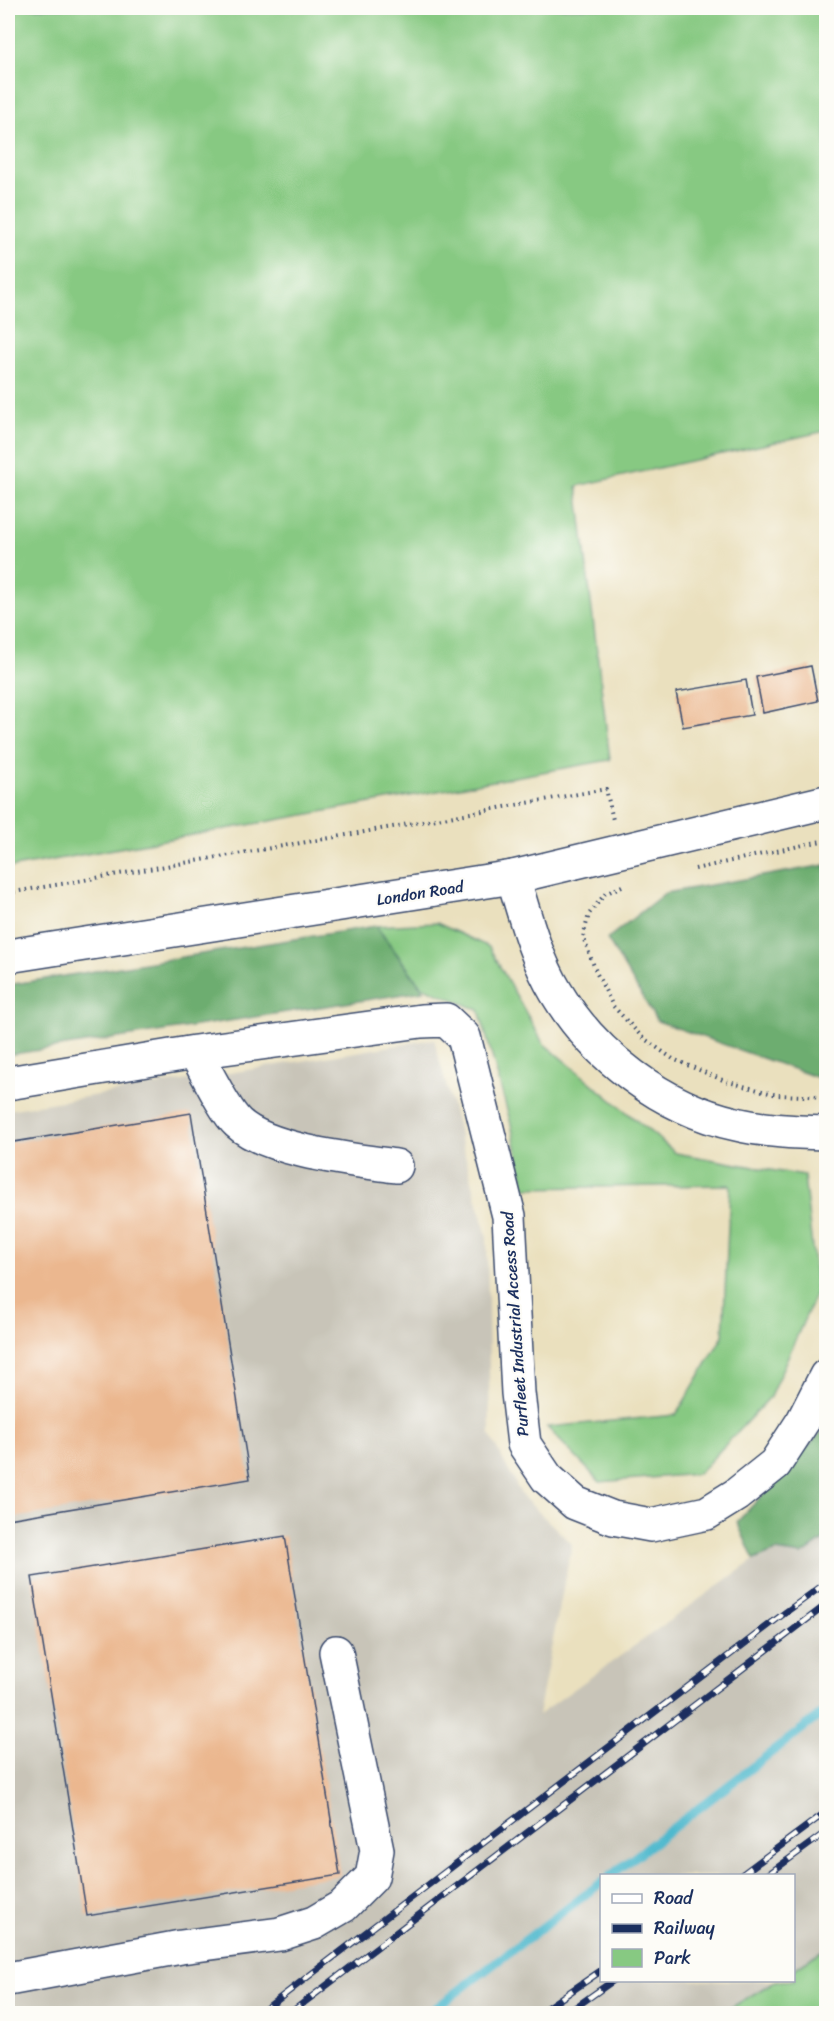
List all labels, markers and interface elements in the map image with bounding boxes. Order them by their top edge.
street label: London Road [374,872,467,914]
street label: Purfleet Industrial Access Road [493,1209,537,1437]
legend [600,1874,795,1982]
text: Road [654,1882,694,1914]
text: Railway [654,1912,716,1944]
text: Park [654,1942,691,1974]

